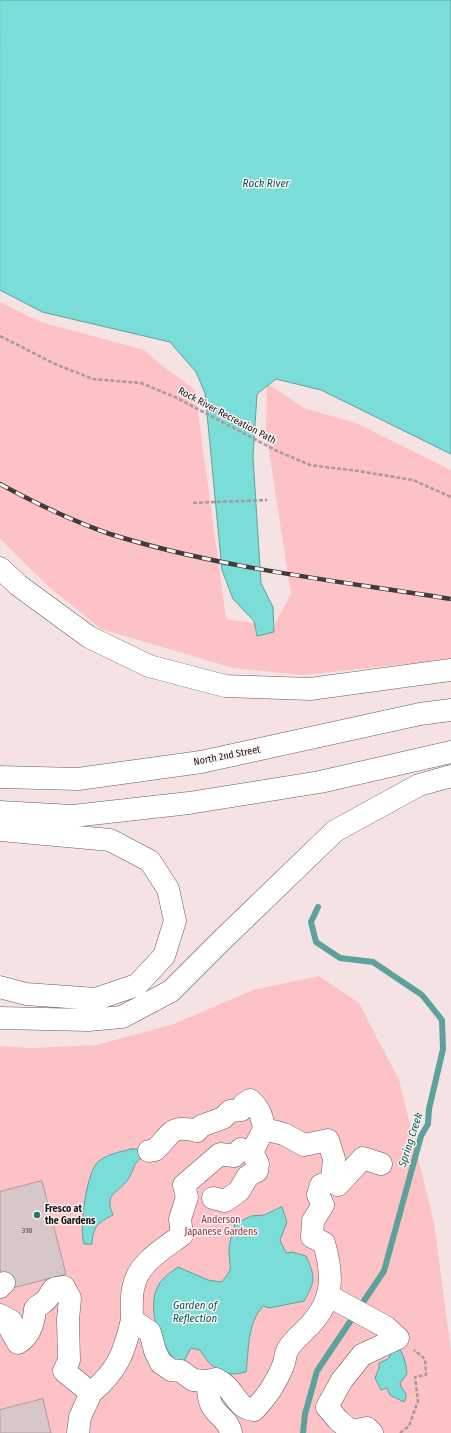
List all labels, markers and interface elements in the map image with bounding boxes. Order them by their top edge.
water label: Rock River [243,177,289,191]
street label: Rock River Recreation Path [176,385,278,447]
street label: North 2nd Street [193,744,261,768]
water label: Spring Creek [396,1111,426,1169]
place label: Fresco at the Gardens [45,1203,95,1226]
marker: Fresco at the Gardens [32,1210,42,1220]
park label: Anderson Japanese Gardens [184,1214,258,1238]
house number: 318 [22,1226,32,1236]
water label: Garden of Reflection [173,1299,217,1325]

